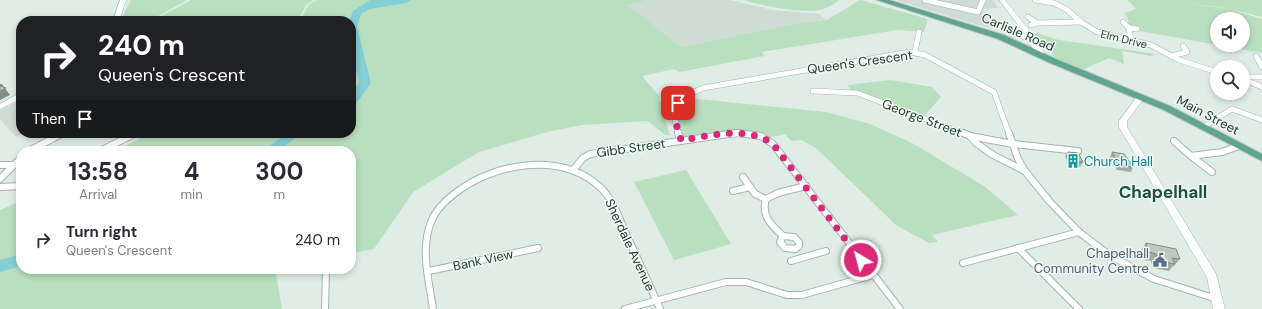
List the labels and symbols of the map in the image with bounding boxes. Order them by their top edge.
street label: Carlisle Road [979,9,1057,55]
street label: Elm Drive [1099,26,1149,52]
street label: Queen's Crescent [806,46,914,78]
pin [661,86,695,120]
street label: Main Street [1174,91,1242,139]
street label: George Street [880,95,964,141]
street label: Gibb Street [595,135,667,161]
building icon: Church Hall [1065,153,1081,169]
place label: Church Hall [1084,153,1153,170]
district label: Chapelhall [1119,181,1207,203]
street label: Sherdale Avenue [601,196,659,294]
position arrow [840,239,882,281]
street label: Bank View [451,245,515,275]
place label: Chapelhall Community Centre [1034,245,1149,277]
public building icon: Chapelhall Community Centre [1152,252,1168,268]

